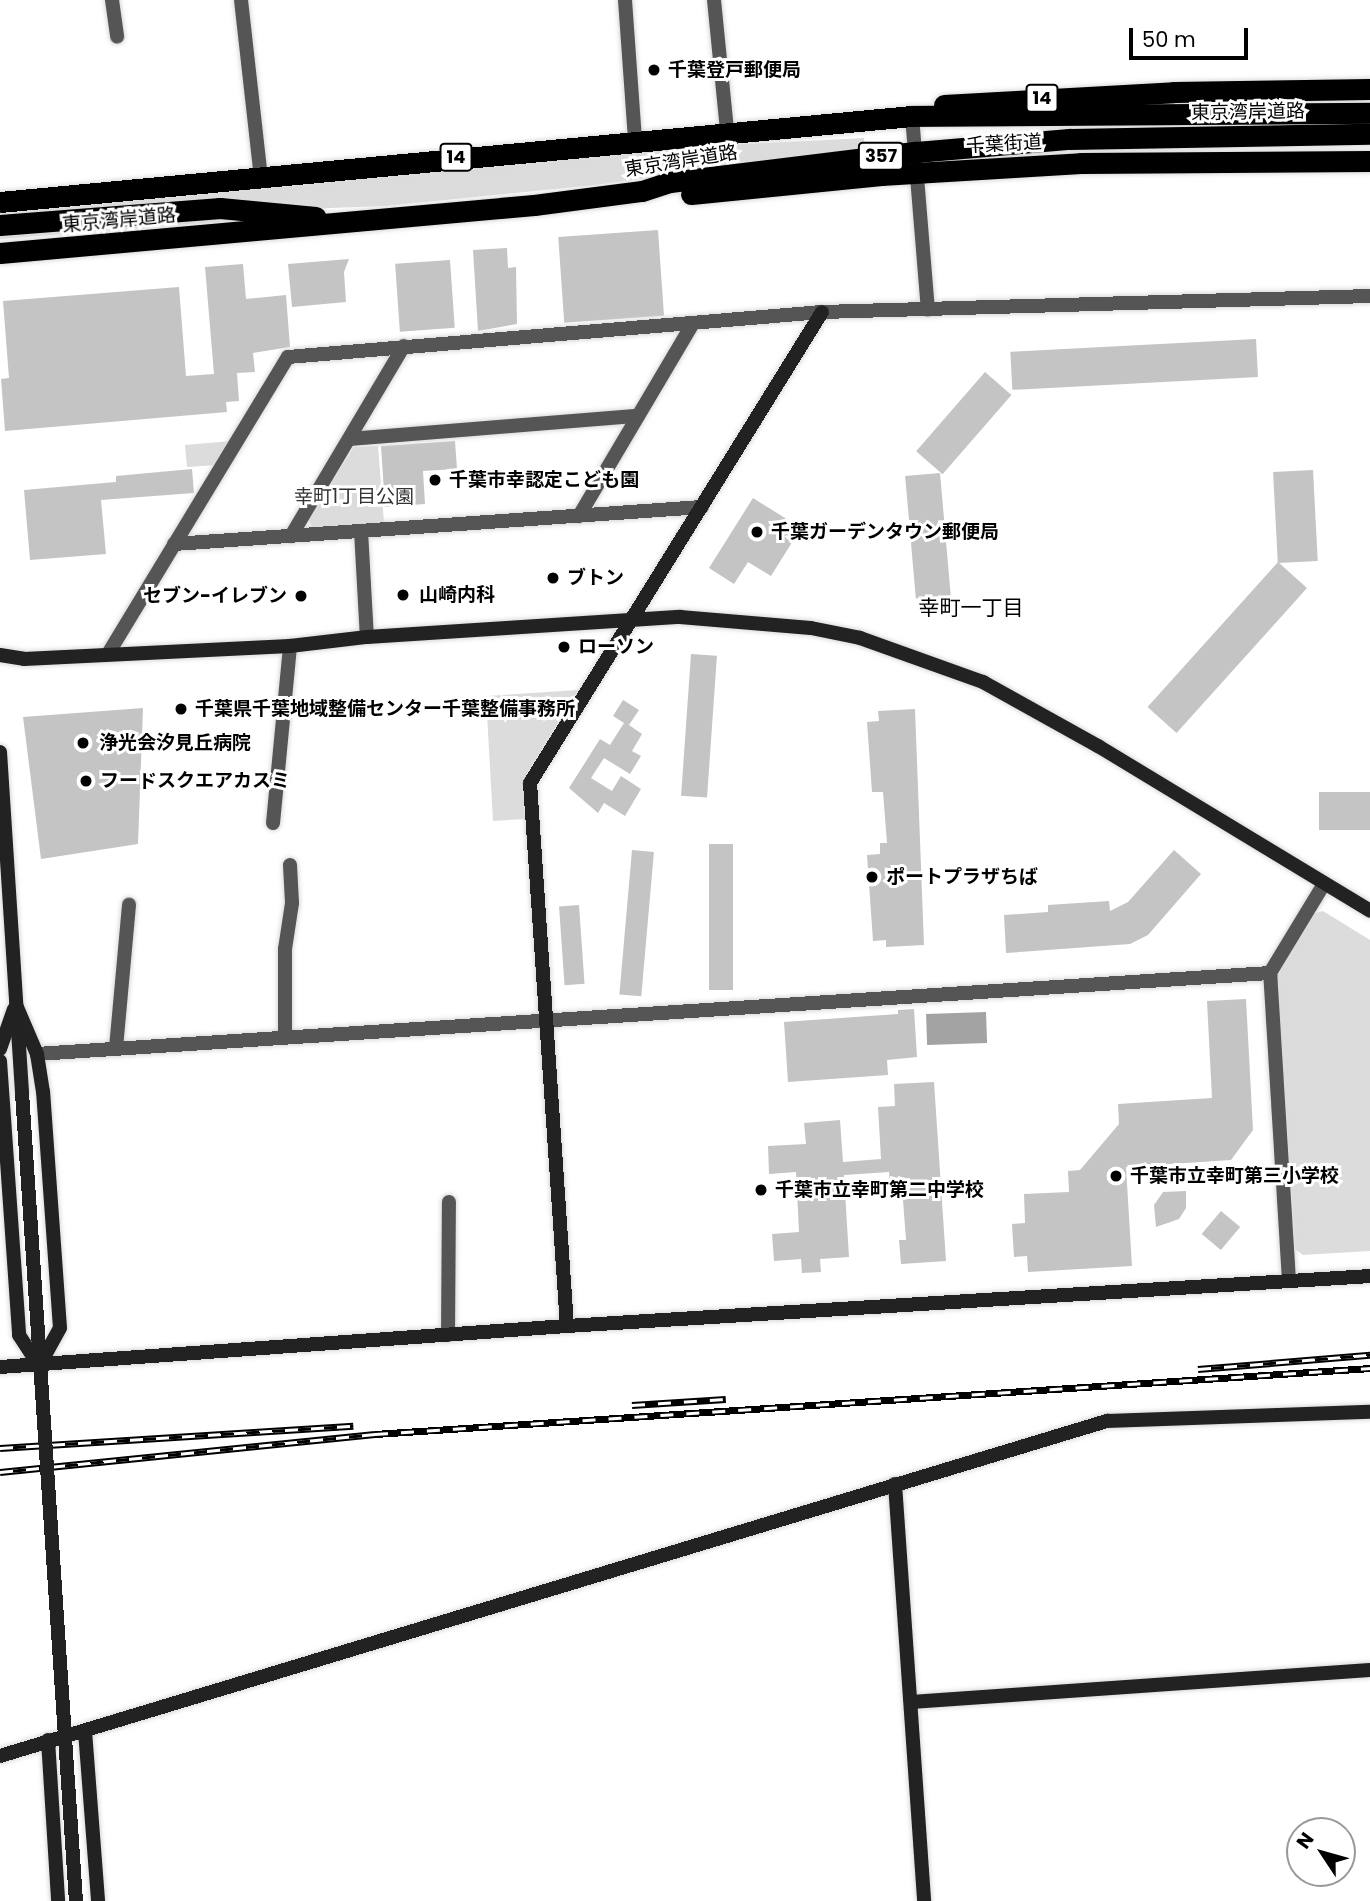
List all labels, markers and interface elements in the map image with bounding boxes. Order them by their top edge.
scale bar [1132,14,1251,58]
text: 50 m [1142,25,1196,54]
place label: 千葉登戸郵便局 [668,59,801,81]
marker: 千葉登戸郵便局 [646,62,662,78]
road number: 14 [1024,84,1060,113]
street label: 東京湾岸道路 [1191,100,1305,124]
street label: 千葉街道 [965,131,1043,157]
street label: 東京湾岸道路 [623,141,739,181]
road number: 357 [856,141,906,170]
road number: 14 [438,142,474,172]
street label: 東京湾岸道路 [61,204,177,236]
place label: 千葉市幸認定こども園 [449,469,639,491]
marker: 千葉市幸認定こども園 [427,472,443,488]
park label: 幸町1丁目公園 [294,486,414,508]
place label: 千葉ガーデンタウン郵便局 [771,521,999,543]
marker: 千葉ガーデンタウン郵便局 [749,524,765,540]
place label: ブトン [567,567,624,589]
marker: ブトン [545,570,561,586]
place label: 山崎内科 [419,584,495,606]
place label: セブン-イレブン [143,585,287,607]
marker: 山崎内科 [393,585,413,605]
marker: セブン-イレブン [293,588,309,604]
district label: 幸町一丁目 [919,595,1023,621]
place label: ローソン [578,636,654,658]
marker: ローソン [556,639,572,655]
place label: 千葉県千葉地域整備センター千葉整備事務所 [195,698,575,720]
marker: 千葉県千葉地域整備センター千葉整備事務所 [173,701,189,717]
place label: 浄光会汐見丘病院 [99,732,251,754]
marker: 浄光会汐見丘病院 [73,733,93,753]
place label: フードスクエアカスミ [100,770,290,792]
marker: フードスクエアカスミ [78,773,94,789]
place label: ポートプラザちば [886,866,1038,888]
marker: ポートプラザちば [864,869,880,885]
place label: 千葉市立幸町第三小学校 [1130,1165,1339,1187]
marker: 千葉市立幸町第三小学校 [1108,1168,1124,1184]
place label: 千葉市立幸町第二中学校 [775,1179,984,1201]
marker: 千葉市立幸町第二中学校 [753,1182,769,1198]
north arrow [1286,1817,1356,1887]
text: N [1290,1827,1320,1854]

